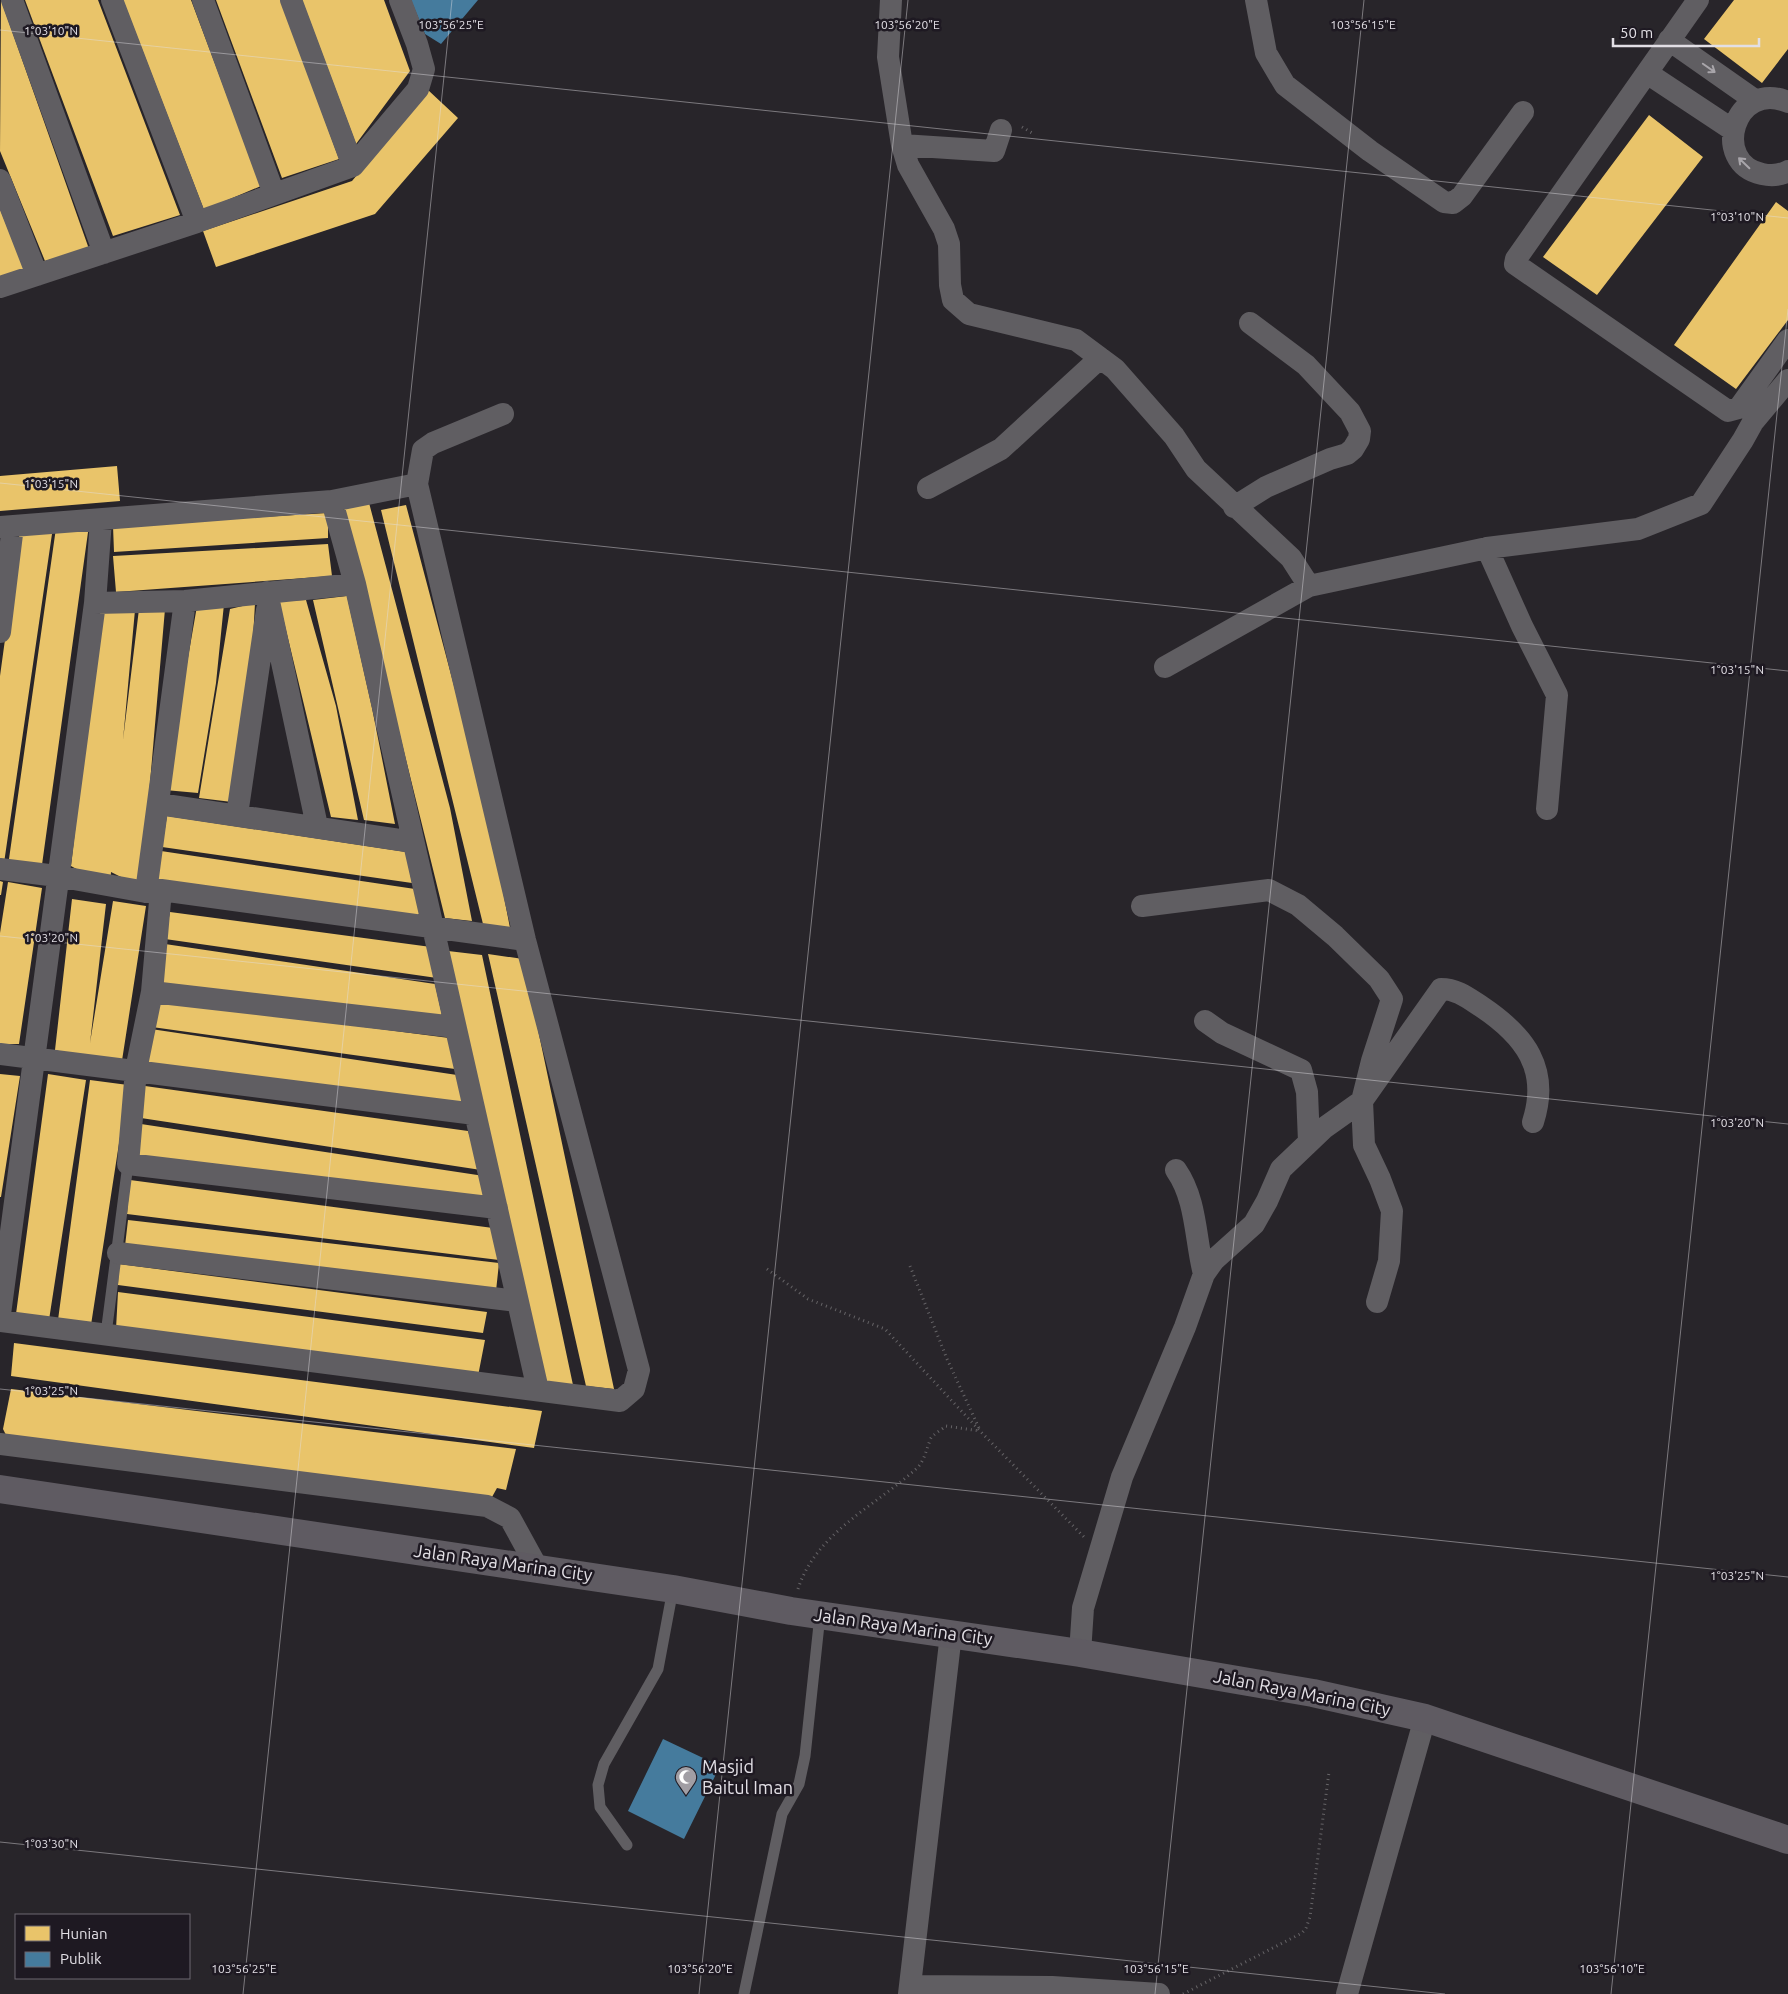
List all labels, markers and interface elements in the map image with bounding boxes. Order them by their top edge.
scale bar [1613,15,1759,47]
text: 103°56'25"E [418,18,484,31]
text: 103°56'20"E [874,18,940,31]
text: 103°56'15"E [1330,18,1396,31]
text: 1°03'10"N [24,24,78,37]
text: 50 m [1620,24,1653,41]
one-way arrow [1702,63,1716,73]
one-way arrow [1738,157,1750,169]
text: 1°03'10"N [1710,210,1764,223]
text: 1°03'15"N [24,477,78,490]
text: 1°03'15"N [1710,663,1764,676]
text: 1°03'20"N [24,931,78,944]
text: 1°03'20"N [1710,1116,1764,1129]
text: 1°03'25"N [24,1384,78,1397]
street label: Jalan Raya Marina City [413,1540,594,1584]
text: 1°03'25"N [1710,1569,1764,1582]
street label: Jalan Raya Marina City [813,1604,994,1648]
street label: Jalan Raya Marina City [1212,1665,1393,1719]
place label: Masjid Baitul Iman [702,1756,793,1797]
mosque icon: Masjid Baitul Iman [674,1765,698,1796]
text: 1°03'30"N [24,1837,78,1850]
legend [15,1914,190,1979]
text: Hunian [60,1925,108,1942]
text: Publik [60,1950,102,1967]
text: 103°56'25"E [211,1962,277,1975]
text: 103°56'20"E [667,1962,733,1975]
text: 103°56'15"E [1123,1962,1189,1975]
text: 103°56'10"E [1579,1962,1645,1975]

